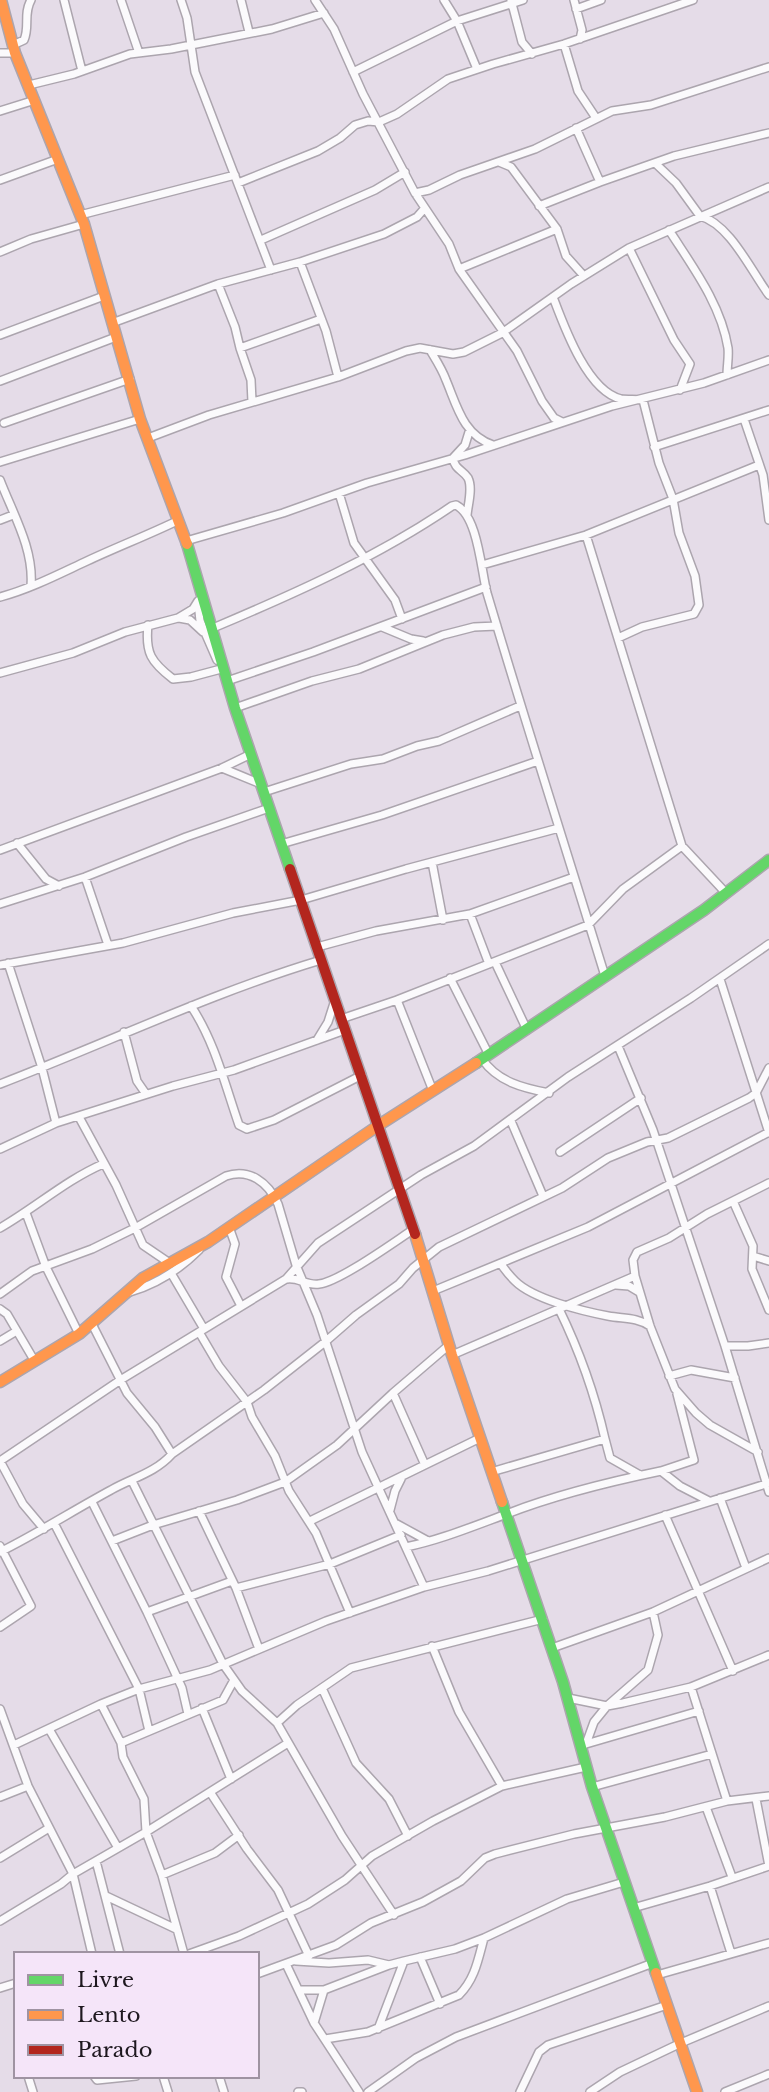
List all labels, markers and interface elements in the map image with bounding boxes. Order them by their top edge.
legend [14,1952,259,2078]
text: Livre [77,1967,134,1993]
text: Lento [77,2002,140,2028]
text: Parado [77,2037,152,2063]

